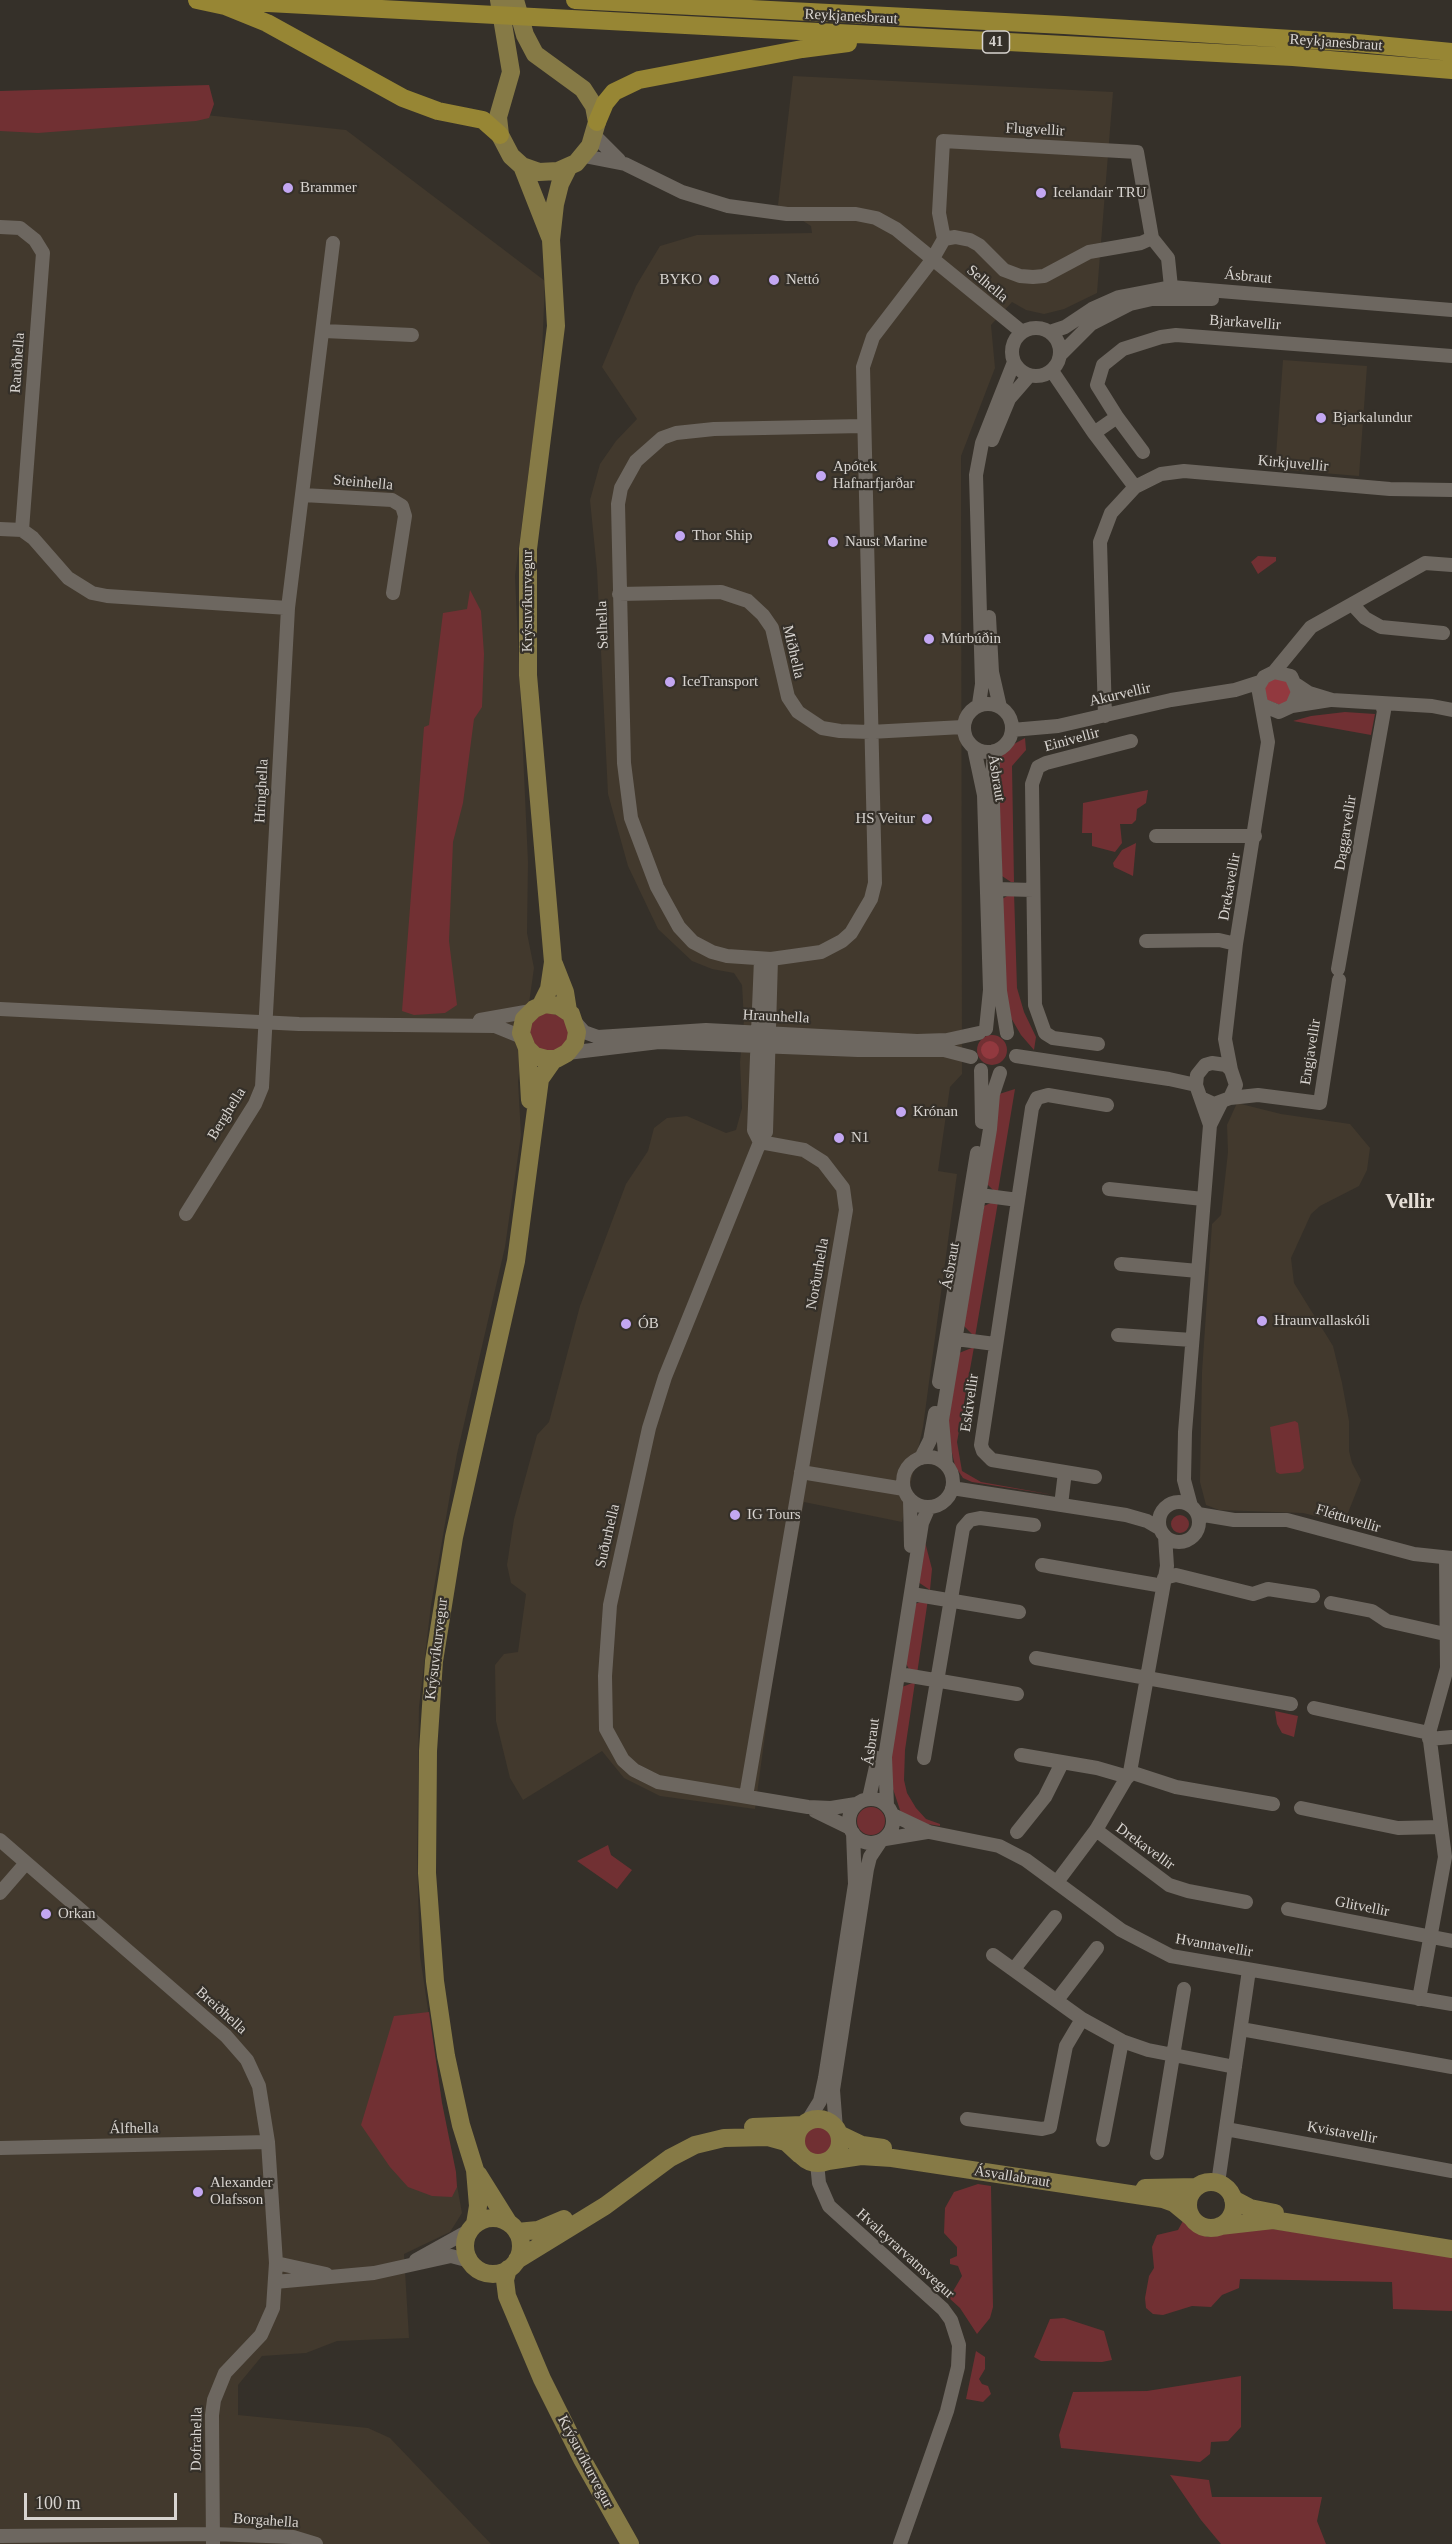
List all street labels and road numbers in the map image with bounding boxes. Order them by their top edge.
street label: Reykjanesbraut [804,6,898,28]
road number: 41 [982,31,1010,53]
street label: Reykjanesbraut [1289,31,1383,55]
street label: Flugvellir [1005,119,1065,141]
street label: Selhella [963,262,1011,306]
street label: Ásbraut [1224,266,1272,288]
street label: Bjarkavellir [1209,312,1281,334]
street label: Rauðhella [7,332,29,394]
street label: Kirkjuvellir [1257,452,1329,476]
street label: Steinhella [332,471,394,495]
street label: Krýsuvíkurvegur [519,550,537,652]
street label: Selhella [593,601,613,649]
street label: Miðhella [778,624,808,680]
street label: Akurvellir [1088,679,1152,711]
street label: Einivellir [1042,724,1102,756]
street label: Ásbraut [983,753,1009,803]
street label: Hringhella [251,759,273,823]
street label: Daggarvellir [1331,794,1361,872]
street label: Drekavellir [1215,852,1245,922]
street label: Hraunhella [742,1006,810,1028]
street label: Engjavellir [1297,1018,1325,1086]
street label: Berghella [204,1085,250,1143]
street label: Norðurhella [803,1237,833,1311]
street label: Ásbraut [938,1241,964,1291]
street label: Eskivellir [957,1373,983,1433]
street label: Fléttuvellir [1313,1501,1383,1537]
street label: Suðurhella [592,1502,624,1570]
street label: Krýsuvíkurvegur [422,1597,452,1701]
street label: Ásbraut [860,1717,884,1767]
street label: Drekavellir [1112,1820,1178,1874]
street label: Glitvellir [1333,1893,1391,1921]
street label: Hvannavellir [1174,1930,1254,1962]
street label: Breiðhella [192,1983,250,2039]
street label: Kvistavellir [1306,2118,1378,2148]
street label: Álfhella [109,2120,159,2138]
street label: Ásvallabraut [973,2162,1051,2192]
street label: Hvaleyrarvatnsvegur [852,2205,958,2303]
street label: Dofrahella [187,2407,207,2471]
street label: Krýsuvíkurvegur [553,2413,617,2511]
street label: Borgahella [233,2510,299,2532]

